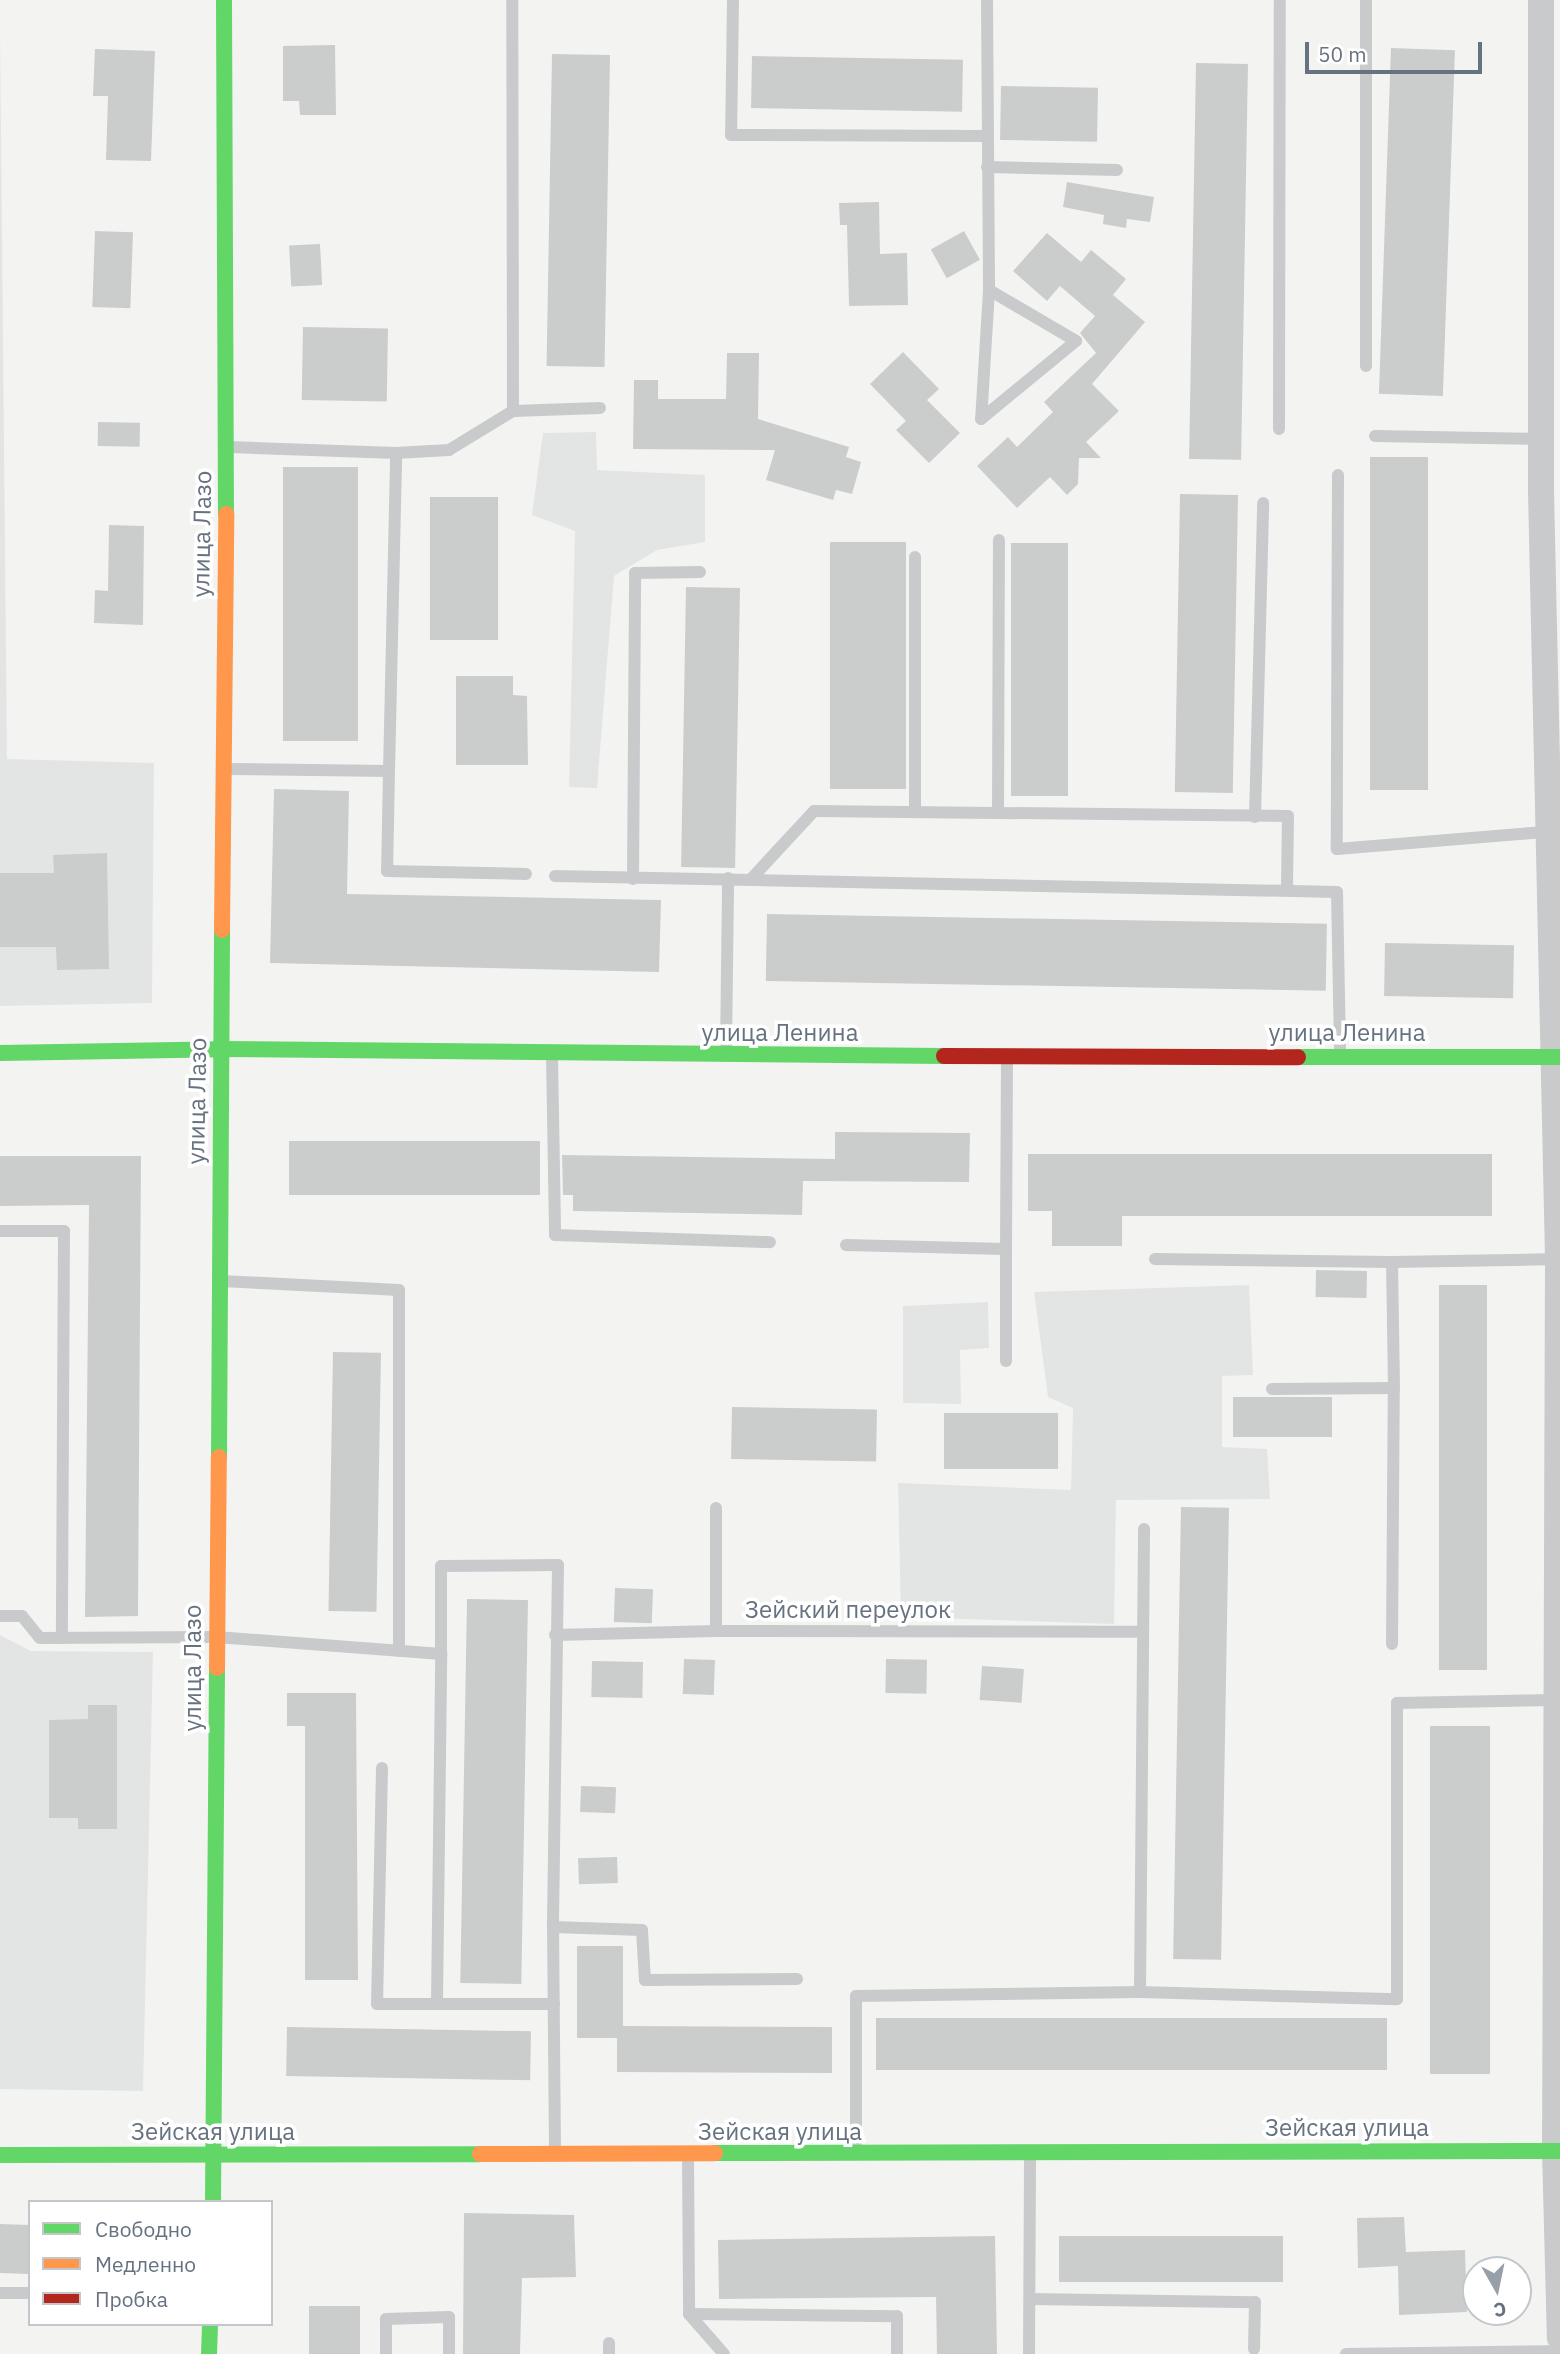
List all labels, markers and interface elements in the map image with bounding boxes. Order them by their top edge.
scale bar [1308,28,1485,72]
text: 50 m [1318,40,1367,68]
street label: улица Лазо [186,470,218,598]
street label: улица Ленина [702,1019,858,1047]
street label: улица Ленина [1269,1019,1425,1047]
street label: улица Лазо [181,1037,213,1165]
street label: Зейский переулок [745,1596,951,1624]
street label: улица Лазо [179,1605,207,1731]
street label: Зейская улица [1265,2114,1429,2142]
street label: Зейская улица [131,2118,295,2146]
street label: Зейская улица [698,2118,862,2146]
legend [28,2200,273,2326]
text: Свободно [95,2215,192,2243]
text: Медленно [95,2250,196,2278]
north arrow [1462,2256,1532,2326]
text: Пробка [95,2285,168,2313]
text: С [1492,2297,1508,2323]

